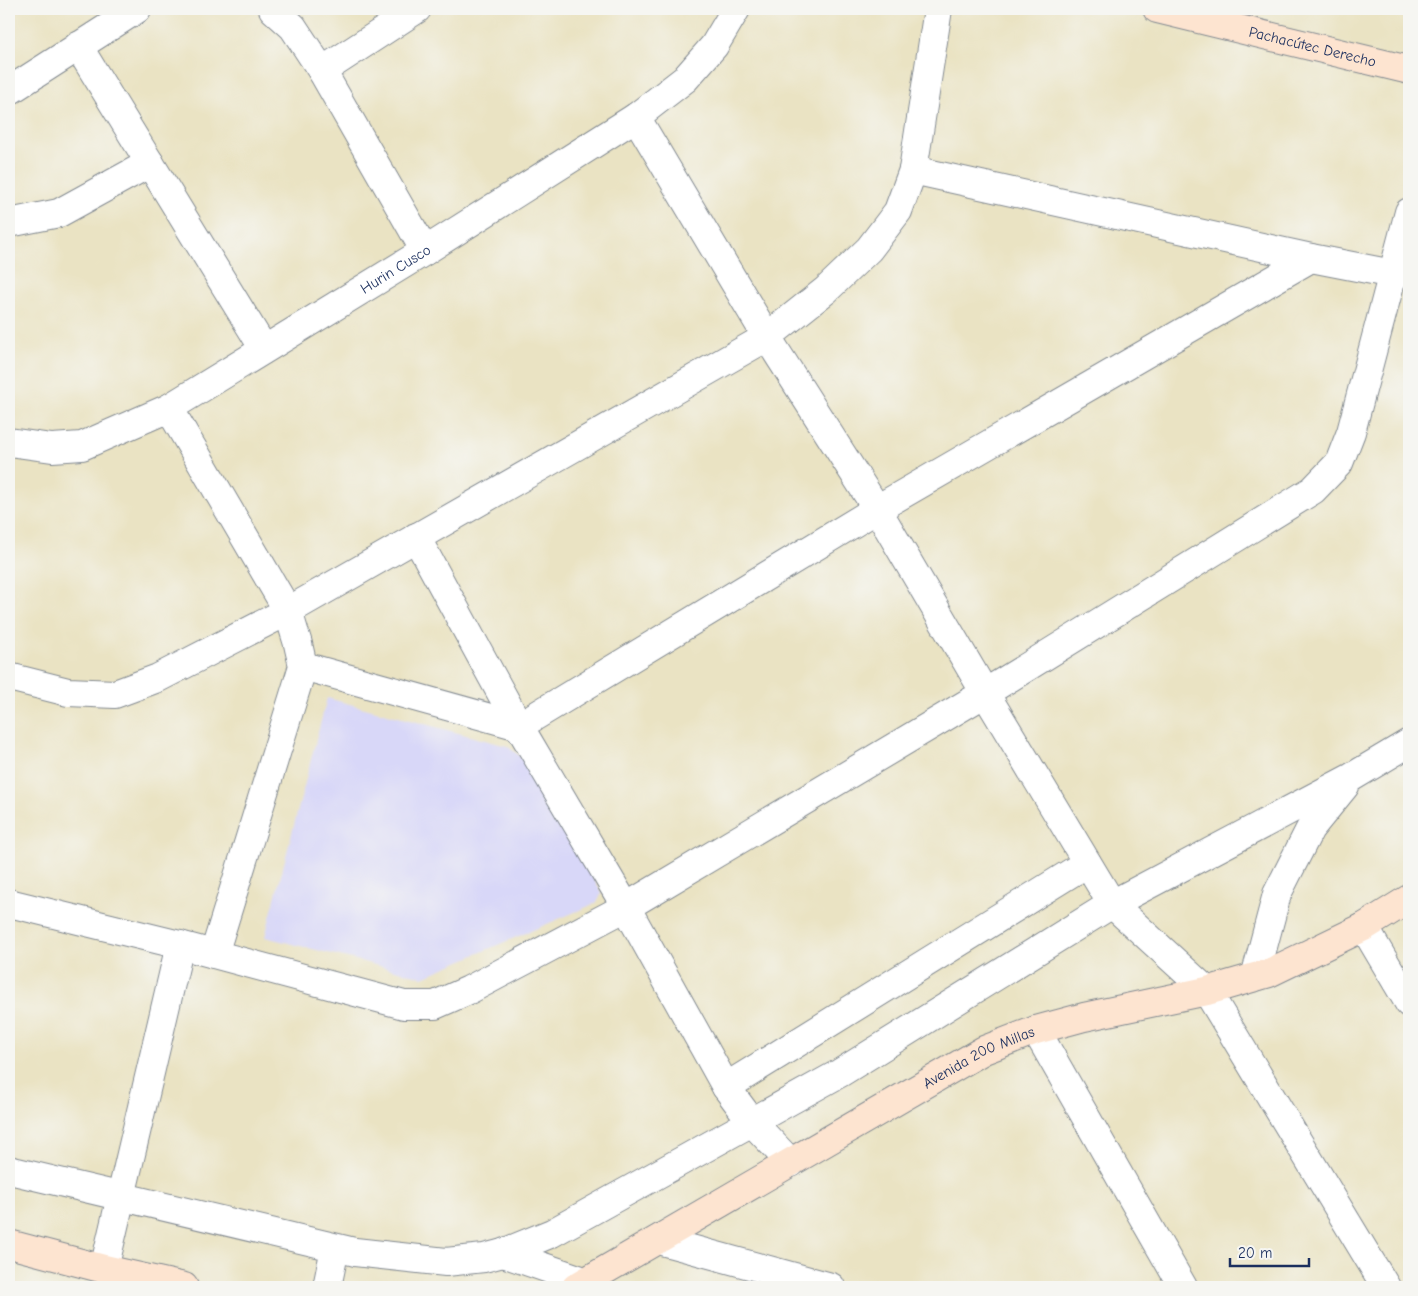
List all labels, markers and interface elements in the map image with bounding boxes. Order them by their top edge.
street label: Pachacútec Derecho [1247,23,1378,71]
street label: Hurin Cusco [357,241,434,298]
street label: Avenida 200 Millas [920,1022,1037,1092]
scale bar [1230,1236,1309,1268]
text: 20 m [1238,1244,1272,1262]

